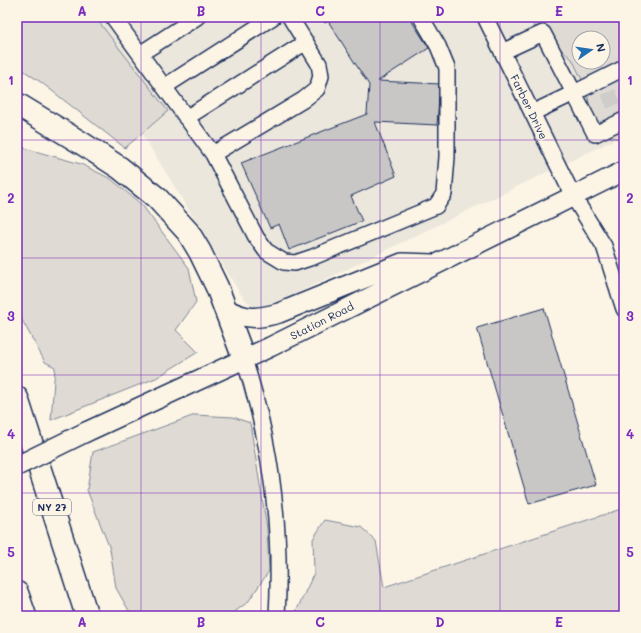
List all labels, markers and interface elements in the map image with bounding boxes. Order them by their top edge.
text: A [77,2,87,19]
text: B [197,2,206,19]
text: C [315,2,325,19]
text: D [435,2,445,19]
text: E [555,2,563,19]
north arrow [571,30,611,70]
text: N [593,42,609,53]
text: 1 [8,71,14,88]
text: 1 [627,71,633,88]
street label: Farber Drive [507,72,552,142]
text: 2 [7,189,15,206]
text: 2 [626,189,634,206]
street label: Station Road [287,298,356,343]
text: 3 [7,307,15,324]
text: 3 [626,307,634,324]
text: 4 [7,425,15,442]
text: 4 [626,425,634,442]
road number: NY 27 [33,499,71,515]
text: 5 [7,543,15,560]
text: 5 [626,543,634,560]
text: A [77,613,87,630]
text: B [197,613,206,630]
text: C [315,613,325,630]
text: D [435,613,445,630]
text: E [555,613,563,630]

